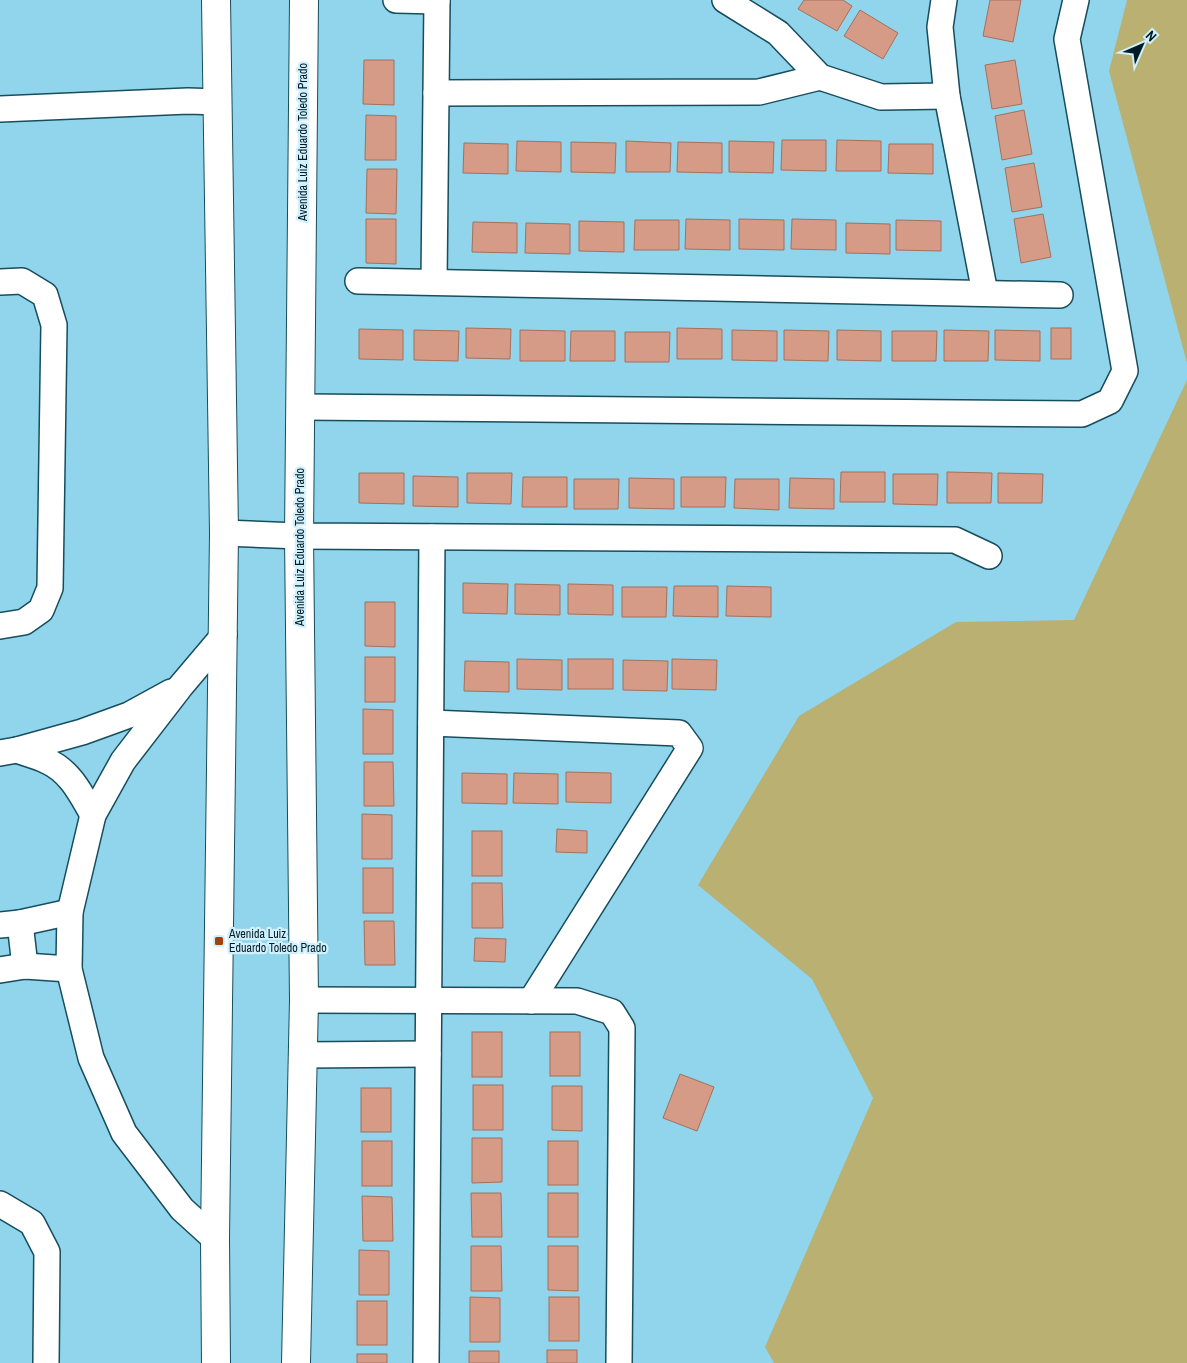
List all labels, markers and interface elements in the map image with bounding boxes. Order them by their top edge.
north arrow [1117,20,1167,70]
text: N [1142,27,1160,45]
street label: Avenida Luiz Eduardo Toledo Prado [295,63,311,222]
street label: Avenida Luiz Eduardo Toledo Prado [292,468,308,627]
place label: Avenida Luiz Eduardo Toledo Prado [228,926,327,956]
marker: Avenida Luiz Eduardo Toledo Prado [213,935,225,947]

